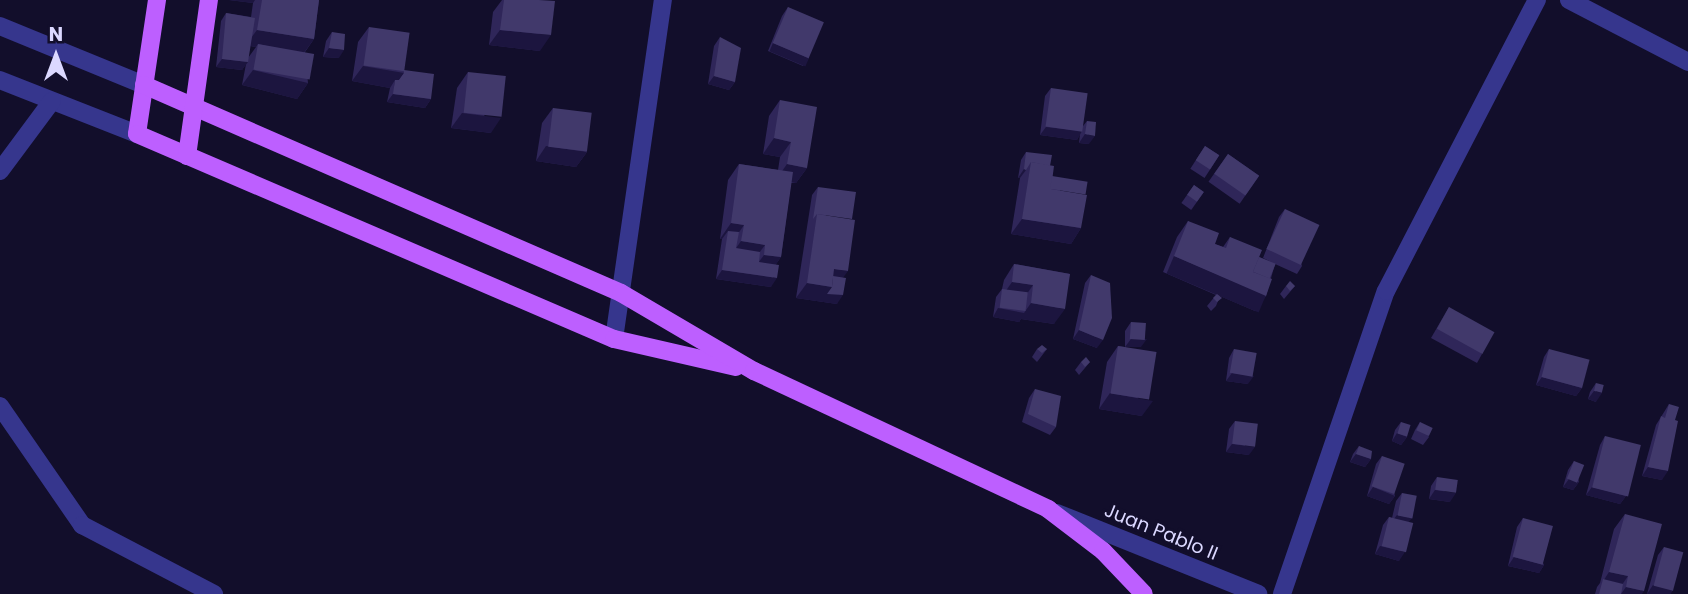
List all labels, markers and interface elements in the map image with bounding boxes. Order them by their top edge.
north arrow [21,21,91,91]
text: N [49,21,63,48]
street label: Juan Pablo II [1101,499,1221,565]

